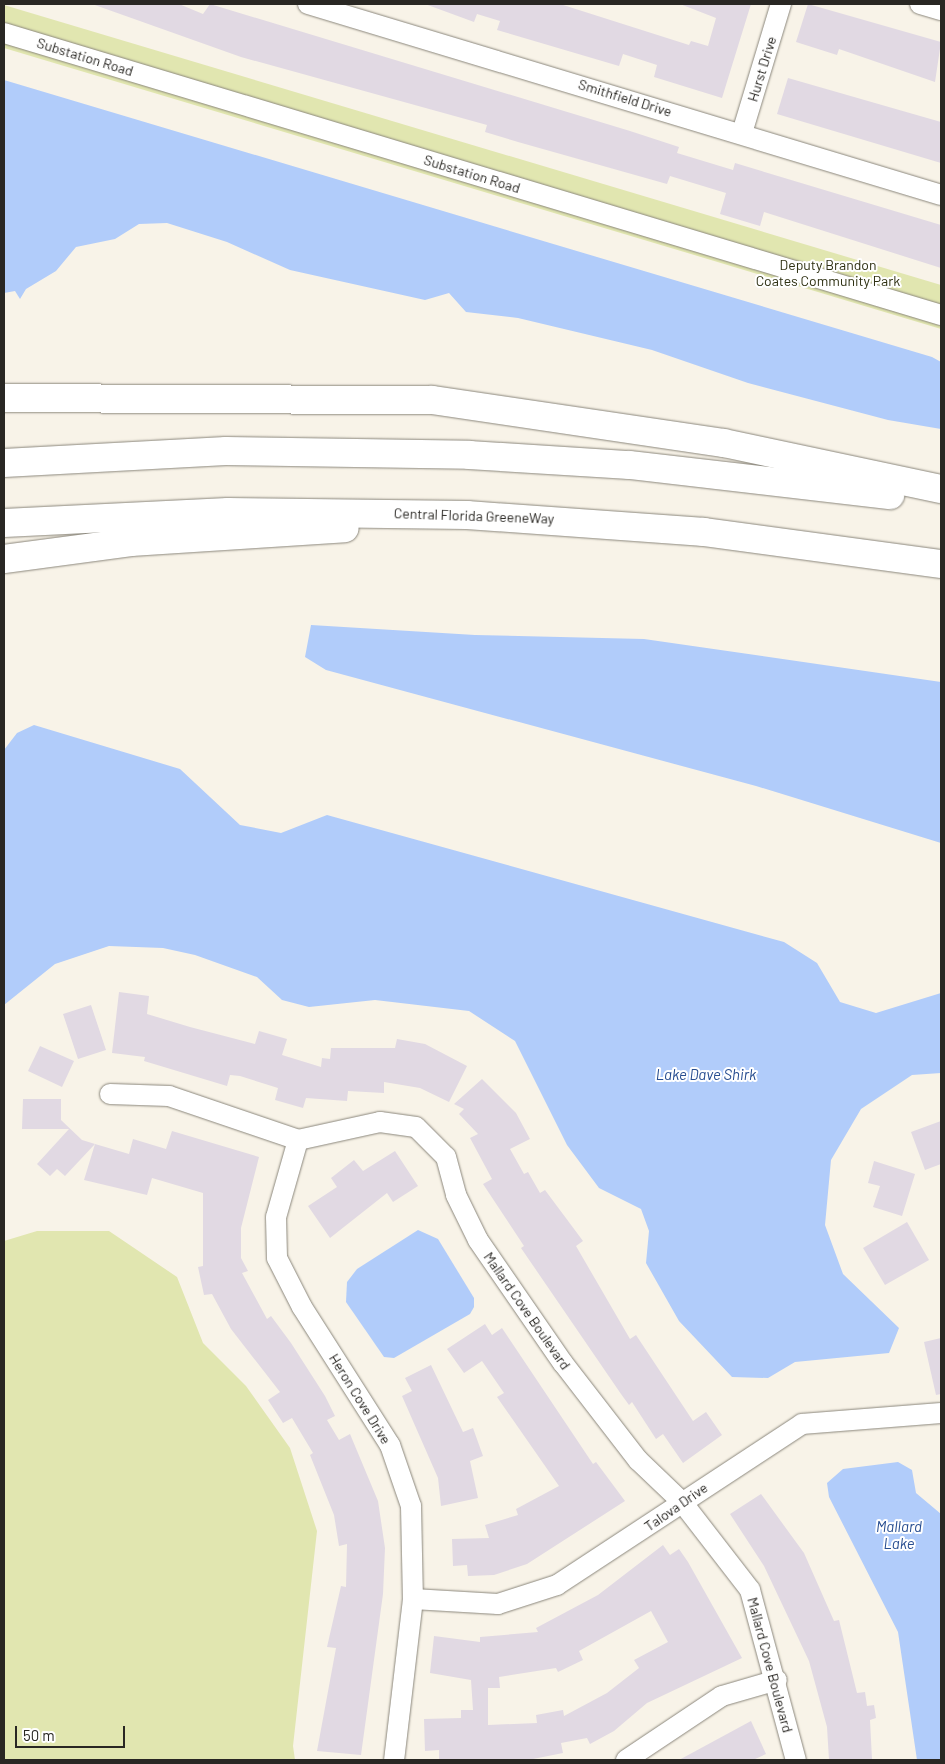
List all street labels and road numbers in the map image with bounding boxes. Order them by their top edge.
street label: Substation Road [35,34,135,80]
street label: Hurst Drive [744,34,780,104]
street label: Smithfield Drive [576,76,674,120]
street label: Substation Road [422,151,522,197]
street label: Central Florida GreeneWay [394,505,554,527]
street label: Mallard Cove Boulevard [480,1249,574,1373]
street label: Heron Cove Drive [326,1351,394,1447]
street label: Talova Drive [641,1479,711,1535]
street label: Mallard Cove Boulevard [744,1595,796,1735]

